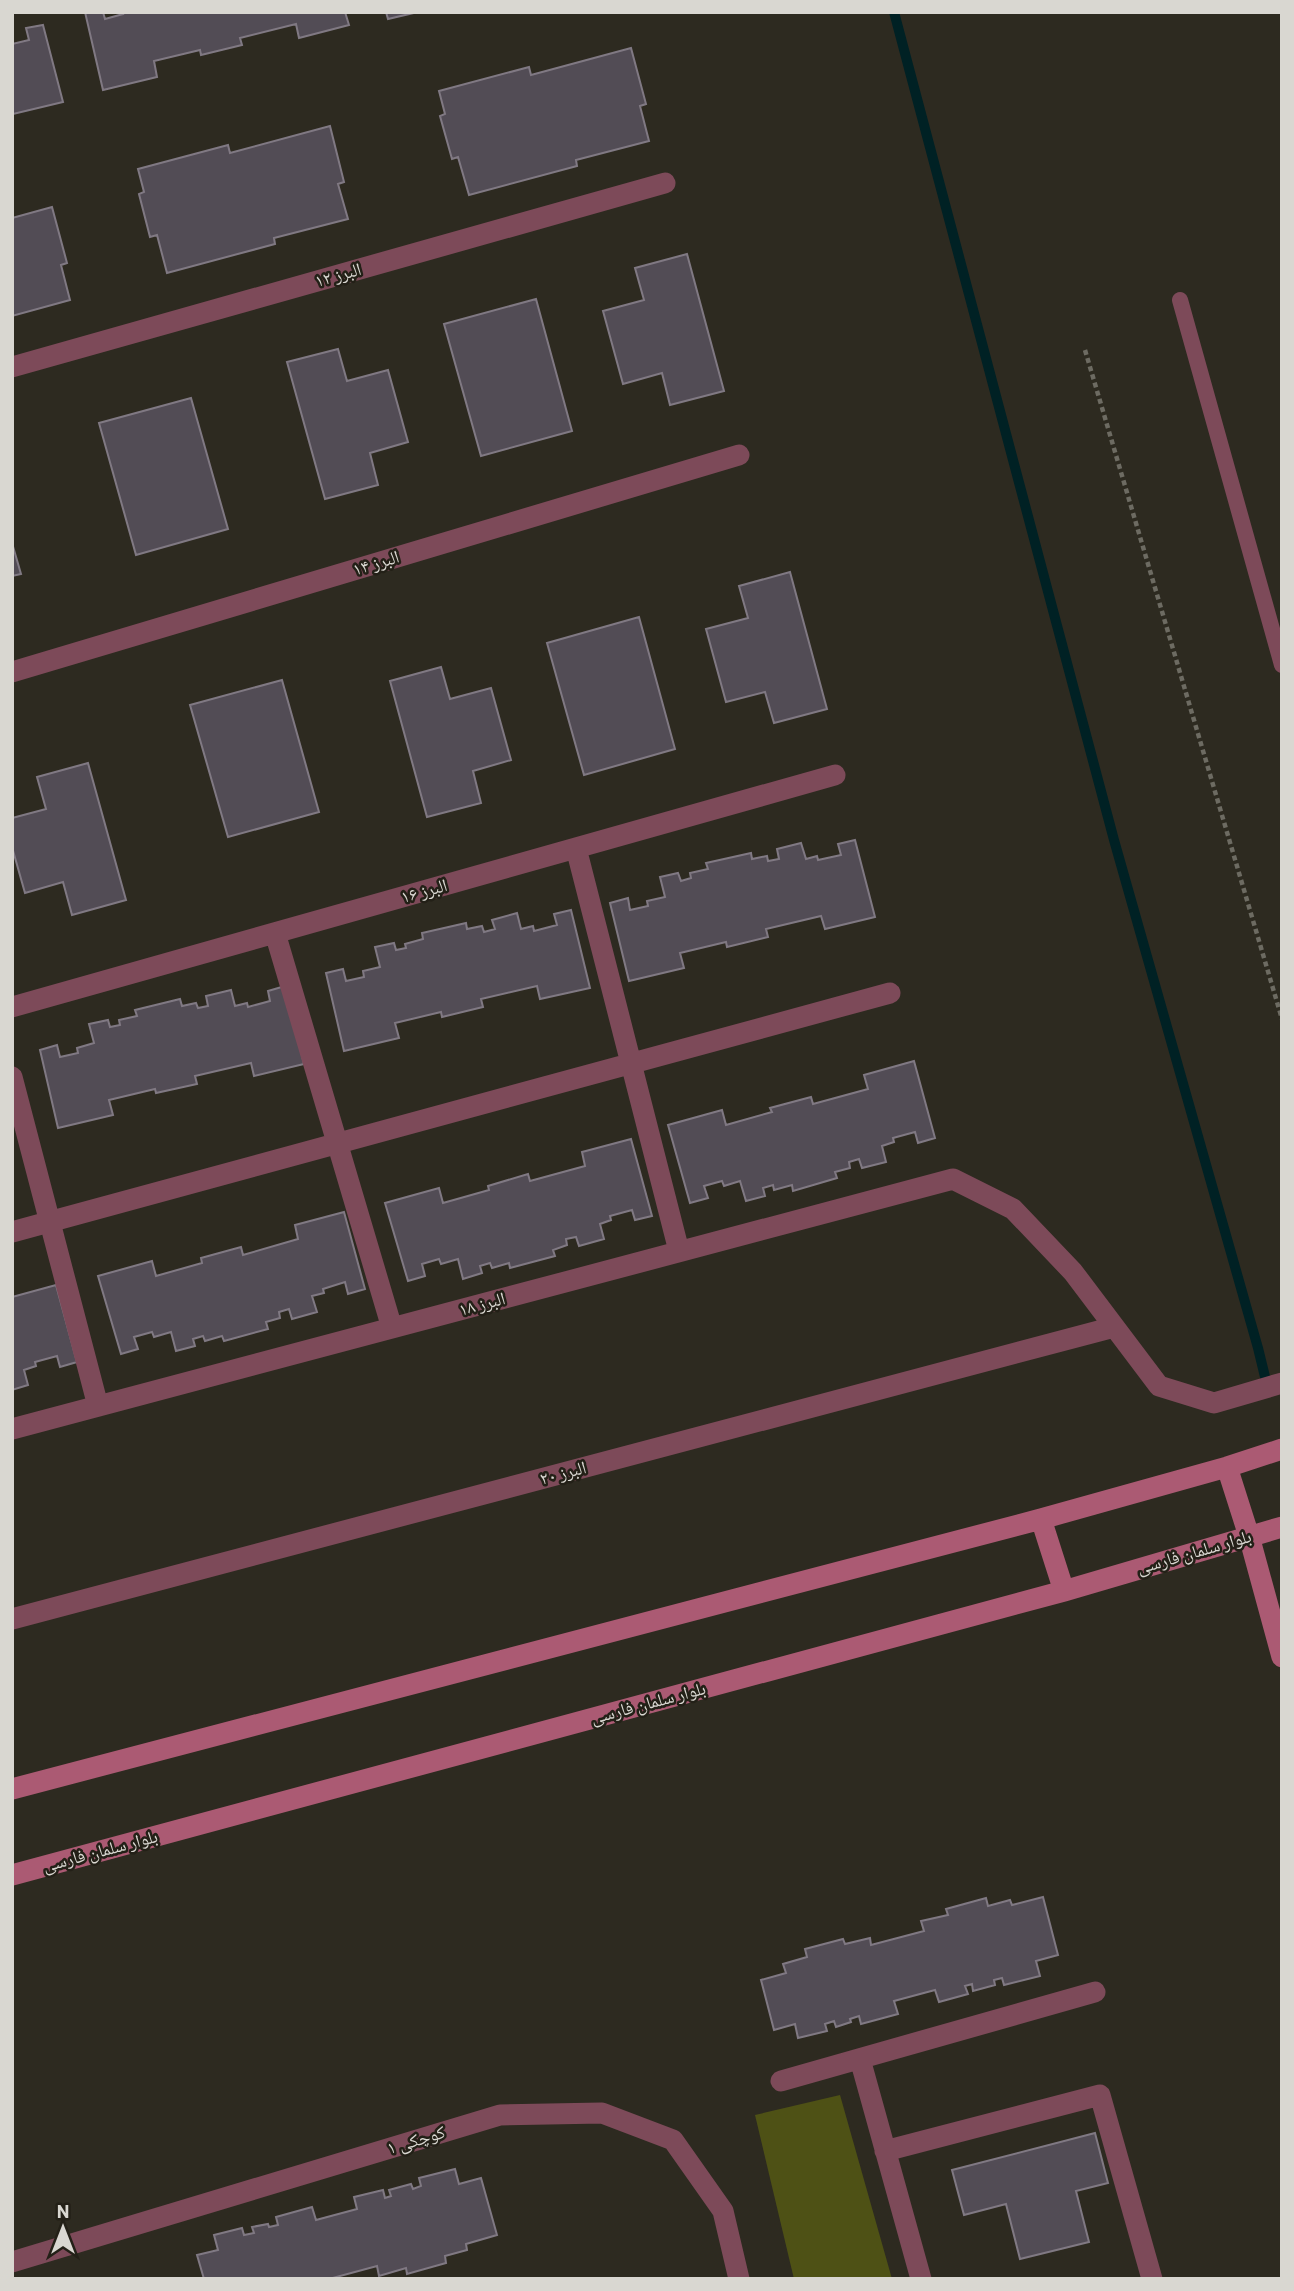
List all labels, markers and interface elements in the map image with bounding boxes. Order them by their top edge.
street label: البرز ۱۲ [312,257,364,292]
street label: البرز ۱۴ [350,545,402,580]
street label: البرز ۱۶ [398,873,450,908]
street label: البرز ۱۸ [456,1286,508,1320]
street label: البرز ۲۰ [537,1455,589,1489]
street label: بلوار سلمان فارسی [1134,1524,1254,1579]
street label: بلوار سلمان فارسی [588,1676,708,1729]
street label: بلوار سلمان فارسی [40,1824,160,1877]
street label: کوچکی ۱ [384,2120,448,2159]
north arrow [28,2193,98,2263]
text: N [57,2199,69,2222]

